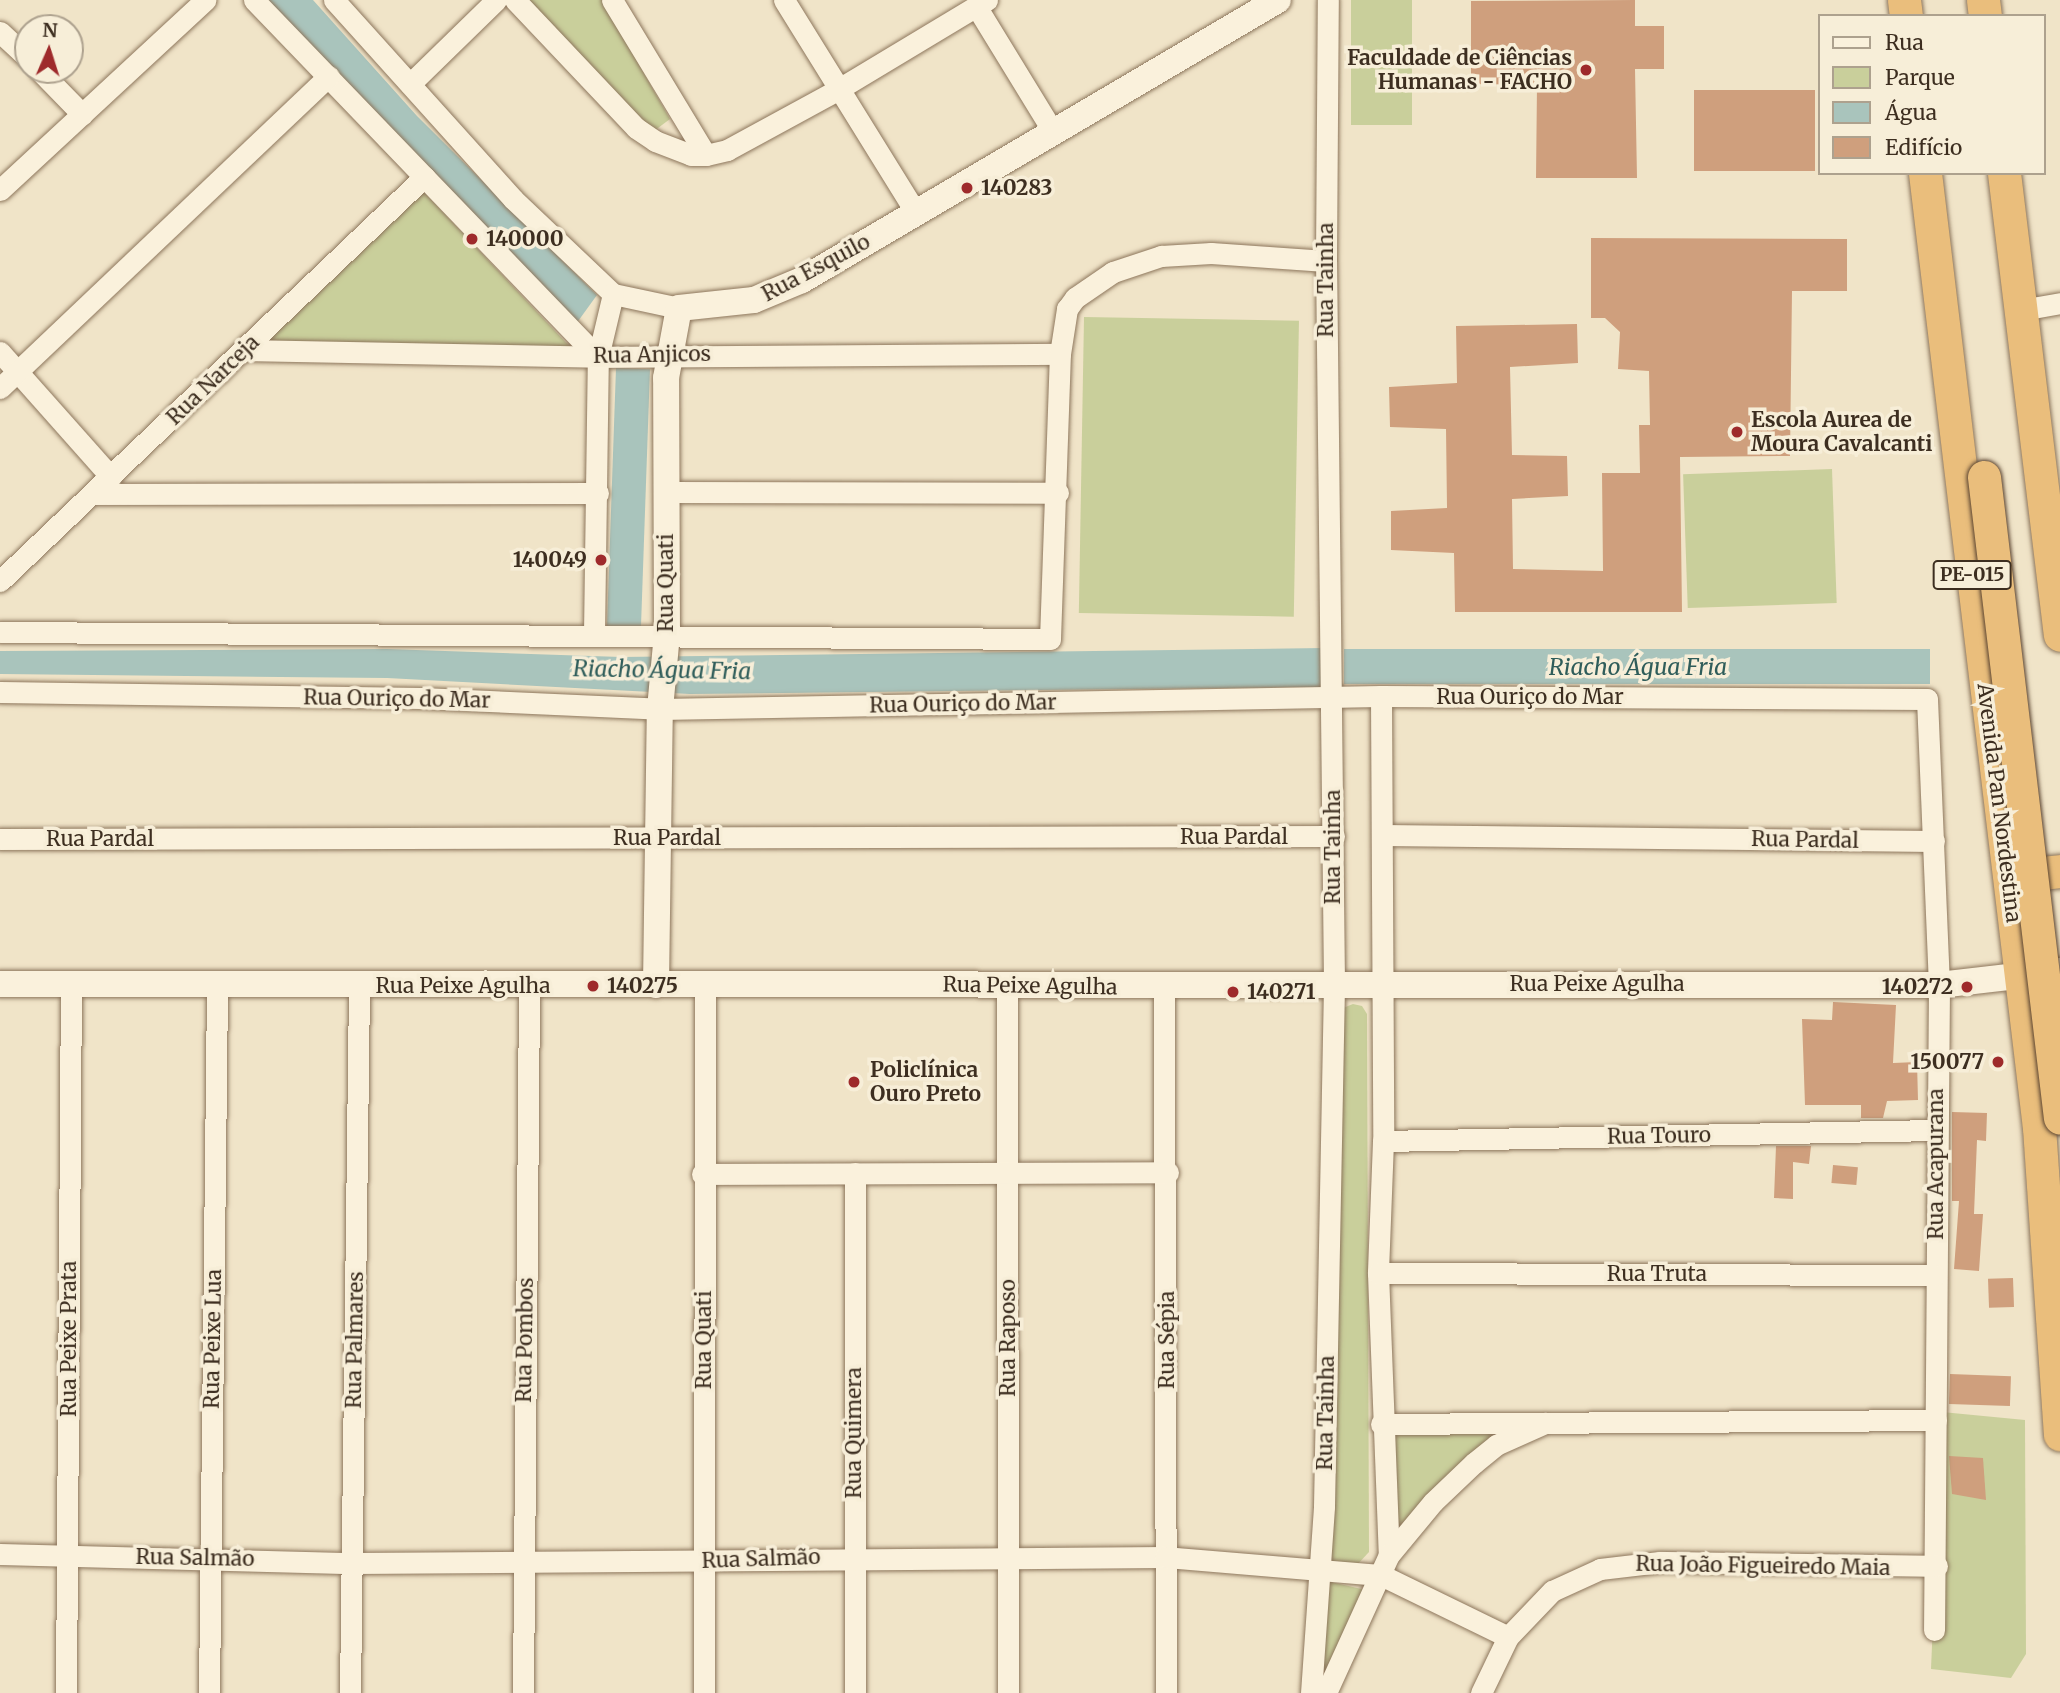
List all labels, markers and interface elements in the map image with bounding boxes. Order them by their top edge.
north arrow [14,14,84,84]
legend [1818,14,2046,175]
text: N [42,18,58,42]
text: Rua [1885,29,1924,56]
place label: Faculdade de Ciências Humanas - FACHO [1347,45,1572,95]
marker: Faculdade de Ciências Humanas - FACHO [1578,62,1594,78]
text: Parque [1885,64,1955,91]
text: Água [1885,99,1937,126]
text: Edifício [1885,134,1962,161]
place label: 140283 [981,175,1052,201]
marker: 140283 [959,180,975,196]
street label: Rua Tainha [1313,222,1339,338]
place label: 140000 [486,226,564,252]
street label: Rua Esquilo [758,229,874,307]
marker: 140000 [464,231,480,247]
street label: Rua Narceja [162,330,264,430]
street label: Rua Anjicos [593,341,711,369]
place label: Escola Aurea de Moura Cavalcanti [1751,407,1932,457]
marker: Escola Aurea de Moura Cavalcanti [1729,424,1745,440]
street label: Rua Quati [653,534,679,632]
place label: 140049 [513,547,587,573]
marker: 140049 [593,552,609,568]
road number: PE-015 [1932,560,2012,590]
water label: Riacho Água Fria [1549,653,1727,681]
water label: Riacho Água Fria [573,655,751,685]
street label: Avenida Pan Nordestina [1972,682,2026,924]
street label: Rua Ouriço do Mar [1436,684,1624,710]
street label: Rua Ouriço do Mar [303,685,491,713]
street label: Rua Ouriço do Mar [869,690,1057,718]
street label: Rua Tainha [1320,789,1346,905]
street label: Rua Pardal [1180,824,1288,850]
street label: Rua Pardal [613,825,721,851]
street label: Rua Pardal [46,826,154,852]
street label: Rua Pardal [1751,826,1859,854]
street label: Rua Peixe Agulha [1510,971,1684,997]
street label: Rua Peixe Agulha [942,972,1118,1000]
street label: Rua Peixe Agulha [376,973,550,999]
place label: 140275 [607,973,678,999]
place label: 140272 [1882,974,1953,1000]
marker: 140275 [585,978,601,994]
place label: 140271 [1247,979,1316,1005]
marker: 140272 [1959,979,1975,995]
marker: 140271 [1225,984,1241,1000]
place label: 150077 [1911,1049,1984,1075]
marker: 150077 [1990,1054,2006,1070]
place label: Policlínica Ouro Preto [870,1057,981,1107]
marker: Policlínica Ouro Preto [844,1072,864,1092]
street label: Rua Acapurana [1923,1088,1949,1240]
street label: Rua Touro [1607,1122,1711,1150]
street label: Rua Peixe Prata [56,1261,82,1417]
street label: Rua Truta [1607,1261,1707,1287]
street label: Rua Peixe Lua [199,1269,227,1409]
street label: Rua Palmares [341,1271,369,1409]
street label: Rua Pombos [511,1277,539,1403]
street label: Rua Raposo [995,1279,1021,1397]
street label: Rua Quati [691,1291,717,1389]
street label: Rua Sépia [1154,1291,1180,1389]
street label: Rua Tainha [1312,1355,1340,1471]
street label: Rua Quimera [841,1367,867,1499]
street label: Rua Salmão [135,1544,255,1572]
street label: Rua Salmão [701,1544,821,1574]
street label: Rua João Figueiredo Maia [1635,1551,1891,1581]

